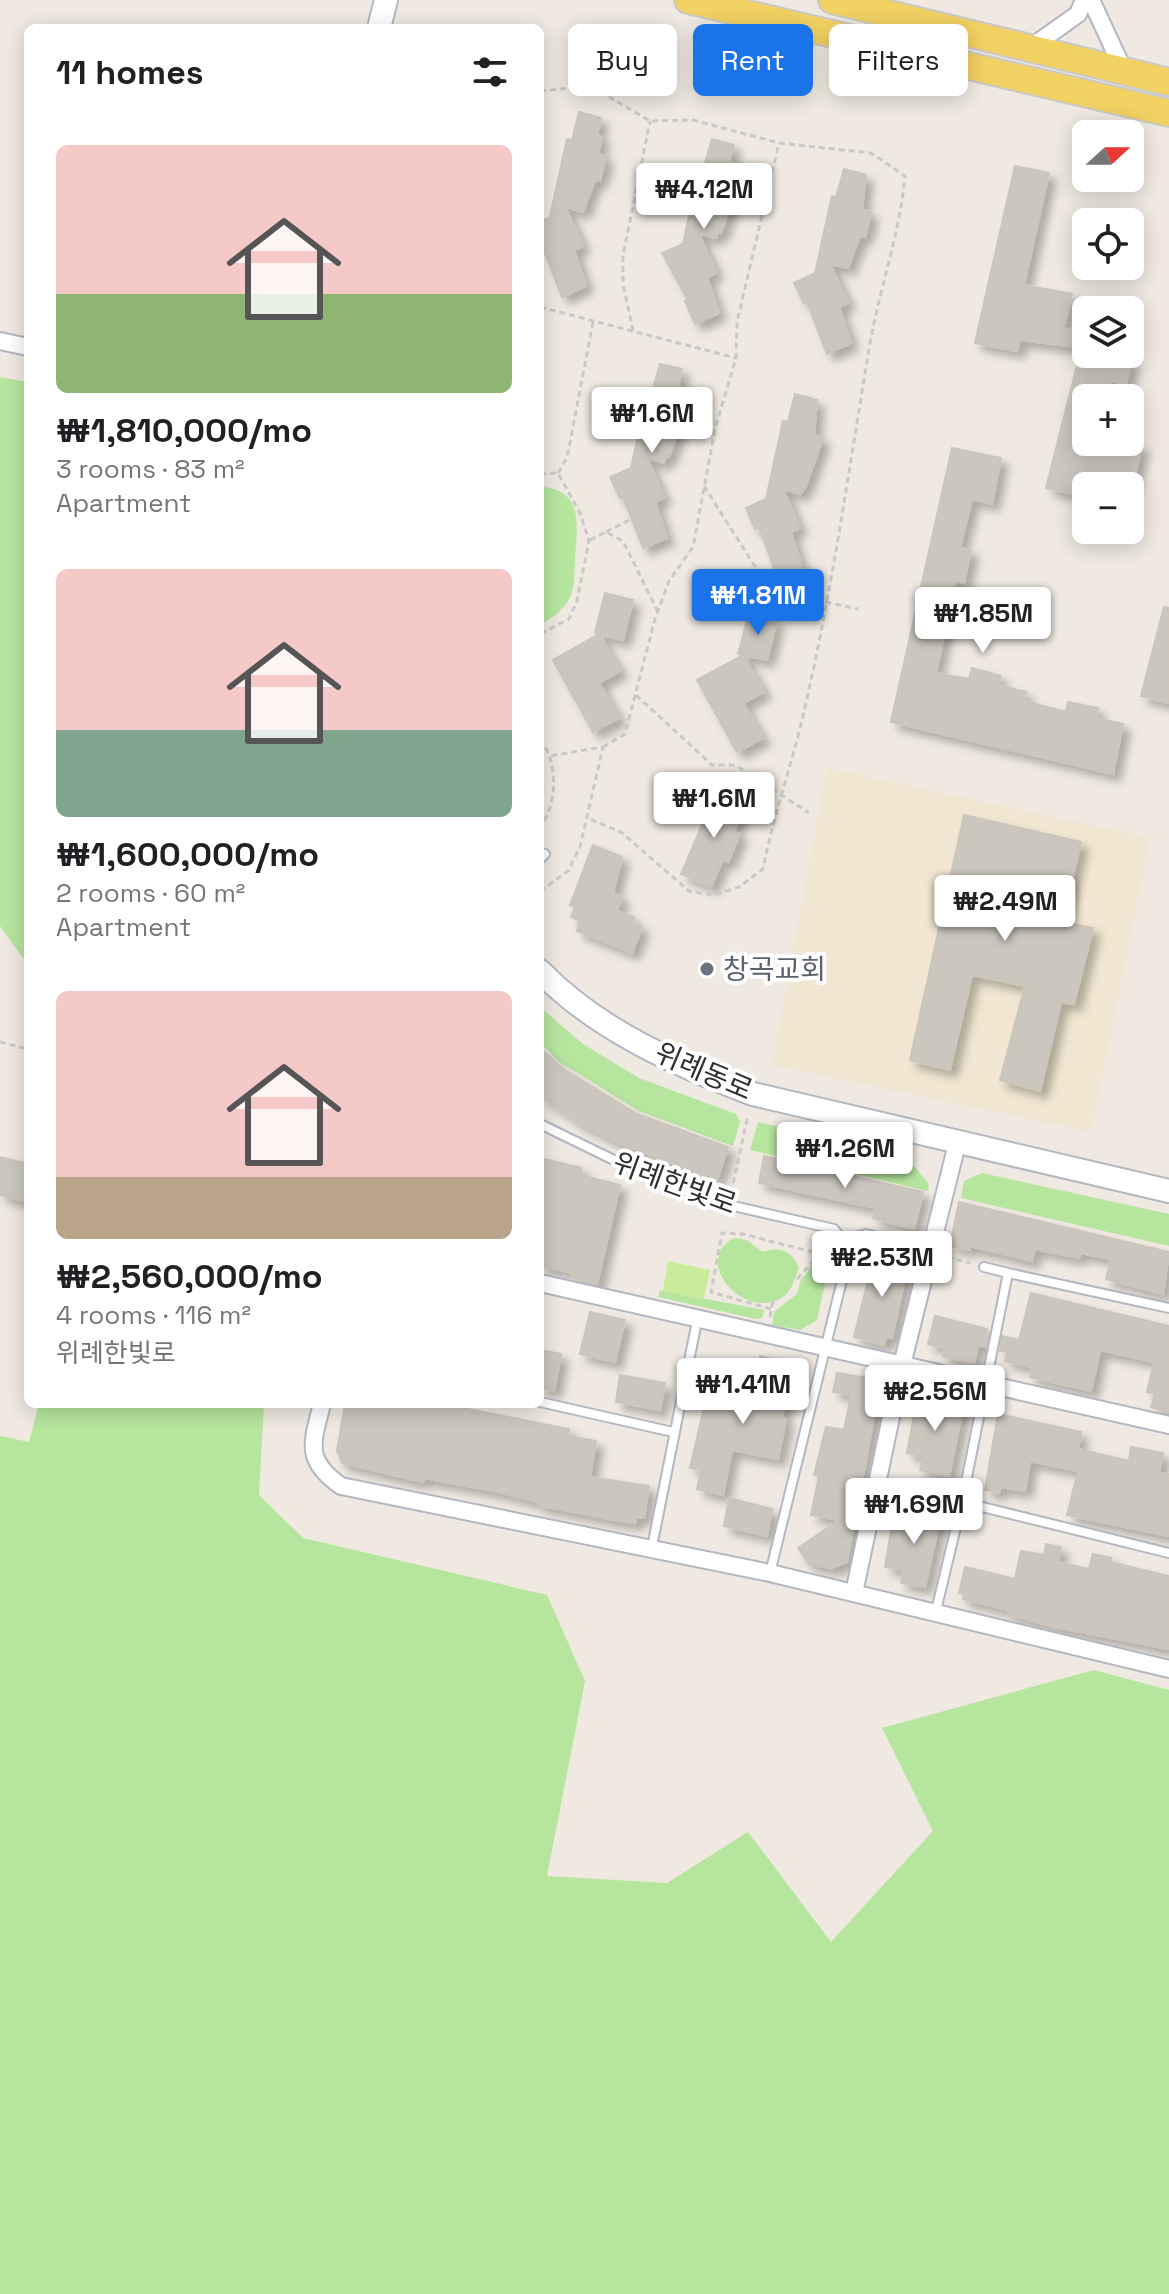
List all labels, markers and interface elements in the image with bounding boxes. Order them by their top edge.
chip: Buy [568,24,677,96]
chip: Rent [693,24,813,96]
chip: Filters [829,24,968,96]
icon: filters [468,50,512,94]
text: 11 homes [56,51,204,94]
north arrow [1072,120,1144,192]
map controls [1072,120,1144,544]
pin: ₩4.12M [639,163,769,231]
text: ₩4.12M [654,172,754,206]
icon: home [212,197,356,341]
button: locate [1072,208,1144,280]
button: layers [1072,296,1144,368]
button: + [1072,384,1144,456]
pin: ₩1.6M [596,387,708,455]
text: ₩1.6M [610,396,694,430]
text: ₩1,810,000/mo [56,409,312,452]
text: 3 rooms · 83 m² [56,452,245,486]
button: − [1072,472,1144,544]
text: Apartment [56,486,191,520]
pin: ₩1.81M [693,569,823,637]
text: ₩1.81M [710,578,806,612]
pin: ₩1.85M [918,587,1048,655]
text: ₩1.85M [933,596,1033,630]
icon: home [212,621,356,765]
pin: ₩1.6M [658,772,770,840]
text: ₩1.6M [672,781,756,815]
text: ₩1,600,000/mo [56,833,319,876]
pin: ₩2.49M [940,875,1070,943]
text: 2 rooms · 60 m² [56,876,245,910]
text: ₩2.49M [952,884,1058,918]
text: Apartment [56,910,191,944]
place label: 창곡교회 [723,951,826,987]
marker: 창곡교회 [698,960,716,978]
street label: 위례동로 [650,1034,758,1108]
icon: home [212,1043,356,1187]
pin: ₩1.26M [780,1122,910,1190]
text: ₩1.26M [795,1131,895,1165]
street label: 위례한빛로 [608,1144,742,1222]
pin: ₩2.53M [817,1231,947,1299]
text: ₩2.53M [830,1240,934,1274]
text: ₩2,560,000/mo [56,1255,323,1298]
text: 4 rooms · 116 m² [56,1298,251,1332]
text: 위례한빛로 [56,1336,176,1370]
pin: ₩1.41M [678,1358,808,1426]
pin: ₩2.56M [870,1365,1000,1433]
text: ₩1.41M [695,1367,791,1401]
text: ₩2.56M [883,1374,987,1408]
pin: ₩1.69M [849,1478,979,1546]
text: ₩1.69M [864,1487,964,1521]

